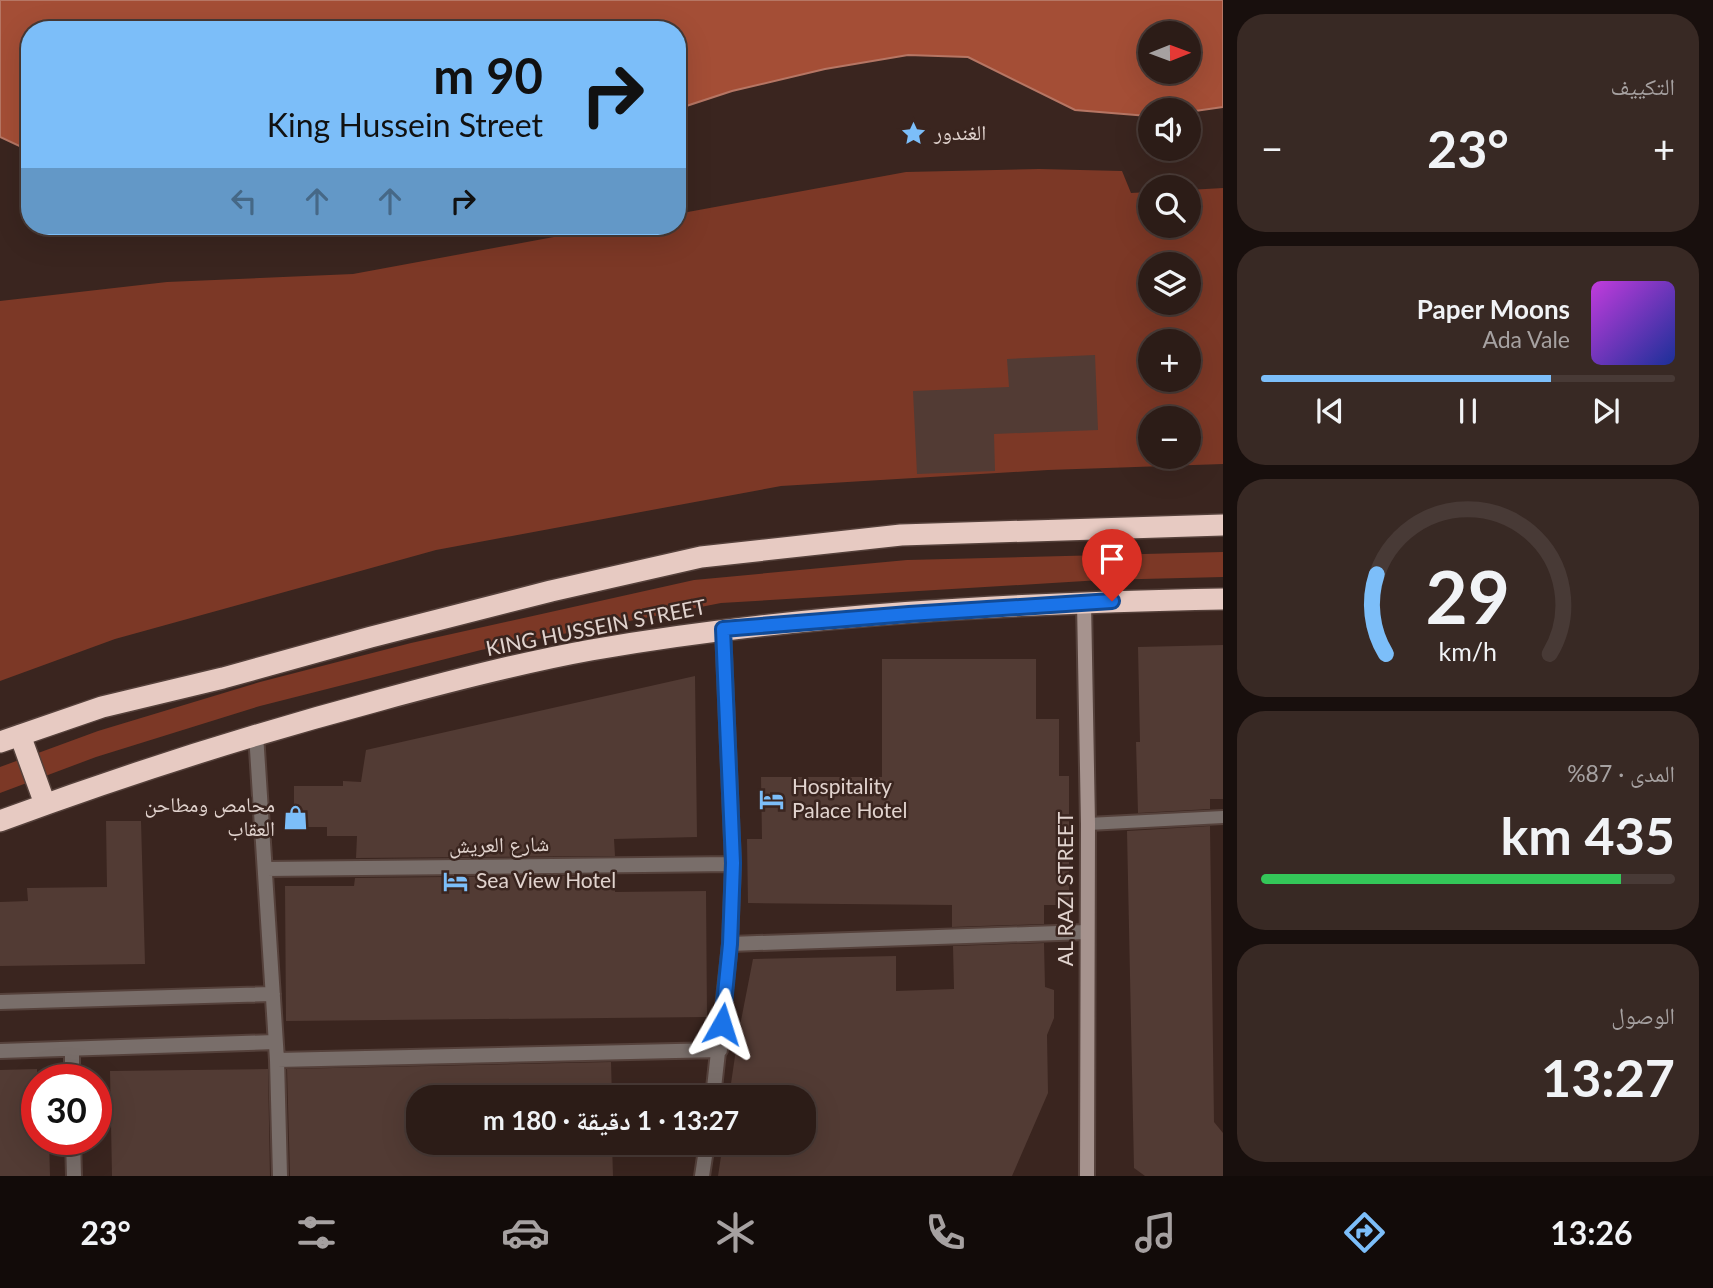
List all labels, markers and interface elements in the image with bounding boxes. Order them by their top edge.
north arrow [1138,21,1200,84]
map controls [1138,21,1201,469]
text: 90 m [433,46,543,104]
icon: right [567,49,658,140]
text: التكييف [1610,72,1675,100]
button: sound [1138,98,1201,161]
text: King Hussein Street [267,105,543,144]
text: 23° [1427,117,1509,179]
place icon: الغندور [900,119,928,147]
place label: الغندور [933,119,986,144]
text: − [1261,125,1283,171]
text: + [1653,125,1675,171]
button: search [1138,175,1201,238]
icon: left [225,182,263,220]
icon: ahead [298,182,336,220]
icon: ahead [371,182,409,220]
icon: right [444,182,482,220]
button: layers [1138,252,1201,315]
text: Paper Moons [1417,293,1570,325]
text: Ada Vale [1482,325,1570,353]
button: + [1138,329,1201,392]
icon: previous [1311,392,1349,430]
icon: pause [1449,392,1487,430]
icon: next [1587,392,1625,430]
button: − [1138,406,1201,469]
pin [1082,529,1142,601]
icon: arrive [1093,540,1131,578]
text: 29 [1426,552,1510,640]
street label: KING HUSSEIN STREET [483,593,709,660]
text: km/h [1439,636,1497,666]
text: المدى · 87% [1567,759,1675,787]
place label: Hospitality Palace Hotel [792,773,907,822]
hotel icon: Hospitality Palace Hotel [758,785,786,813]
place label: محامص ومطاحن العقاب [145,791,275,841]
shop icon: محامص ومطاحن العقاب [281,803,309,831]
text: 435 km [1501,804,1675,866]
street label: AL RAZI STREET [1052,811,1077,966]
street label: شارع العريش [449,830,549,859]
hotel icon: Sea View Hotel [442,867,470,895]
place label: Sea View Hotel [476,867,616,892]
position arrow [685,987,759,1061]
text: الوصول [1611,1001,1675,1029]
text: 13:27 [1541,1046,1675,1108]
speed limit sign: 30 [21,1064,112,1155]
text: 13:27 · 1 دقيقة · 180 m [483,1104,739,1136]
icon: filters [292,1208,341,1257]
icon: car [501,1208,550,1257]
icon: climate [711,1208,760,1257]
icon: phone [921,1208,970,1257]
icon: music [1131,1208,1180,1257]
icon: directions [1340,1208,1389,1257]
text: 23° [80,1213,131,1252]
text: 13:26 [1550,1213,1633,1252]

